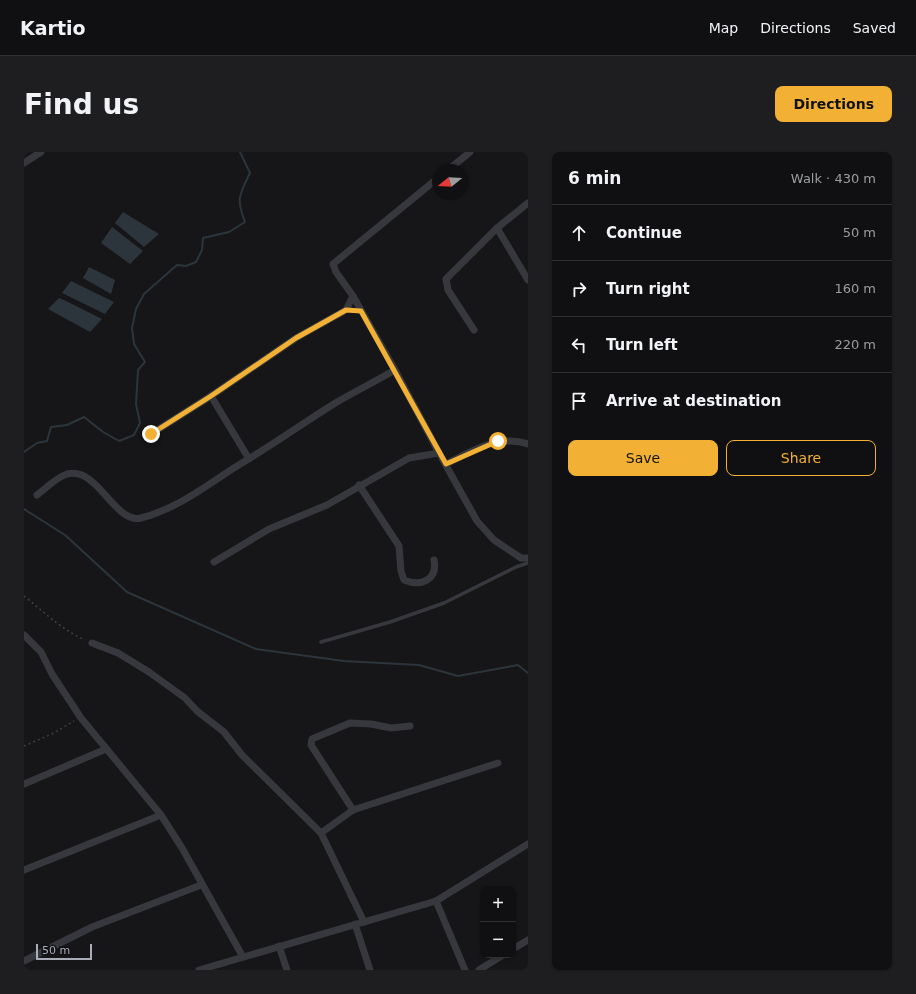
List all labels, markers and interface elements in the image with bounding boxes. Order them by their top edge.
text: Kartio [20,17,86,39]
text: Map [709,20,738,36]
text: Directions [760,20,831,36]
text: Saved [853,20,896,36]
button: Directions [775,86,892,122]
text: Find us [24,88,139,121]
north arrow [432,164,468,200]
text: 6 min [568,168,621,188]
text: Walk · 430 m [791,171,876,186]
icon: ahead [568,222,590,244]
text: Continue [606,224,682,242]
text: 50 m [843,225,876,240]
icon: right [568,278,590,300]
text: Turn right [606,280,690,298]
text: 160 m [834,281,876,296]
icon: left [568,334,590,356]
text: Turn left [606,336,678,354]
text: 220 m [834,337,876,352]
icon: arrive [568,390,590,412]
text: Arrive at destination [606,392,781,410]
route end [142,425,160,443]
route start [489,432,507,450]
button: Save [568,440,718,476]
button: Share [726,440,876,476]
map controls [480,886,516,958]
button: + [480,886,516,922]
button: − [480,922,516,958]
scale bar [36,942,92,961]
text: 50 m [42,944,70,957]

